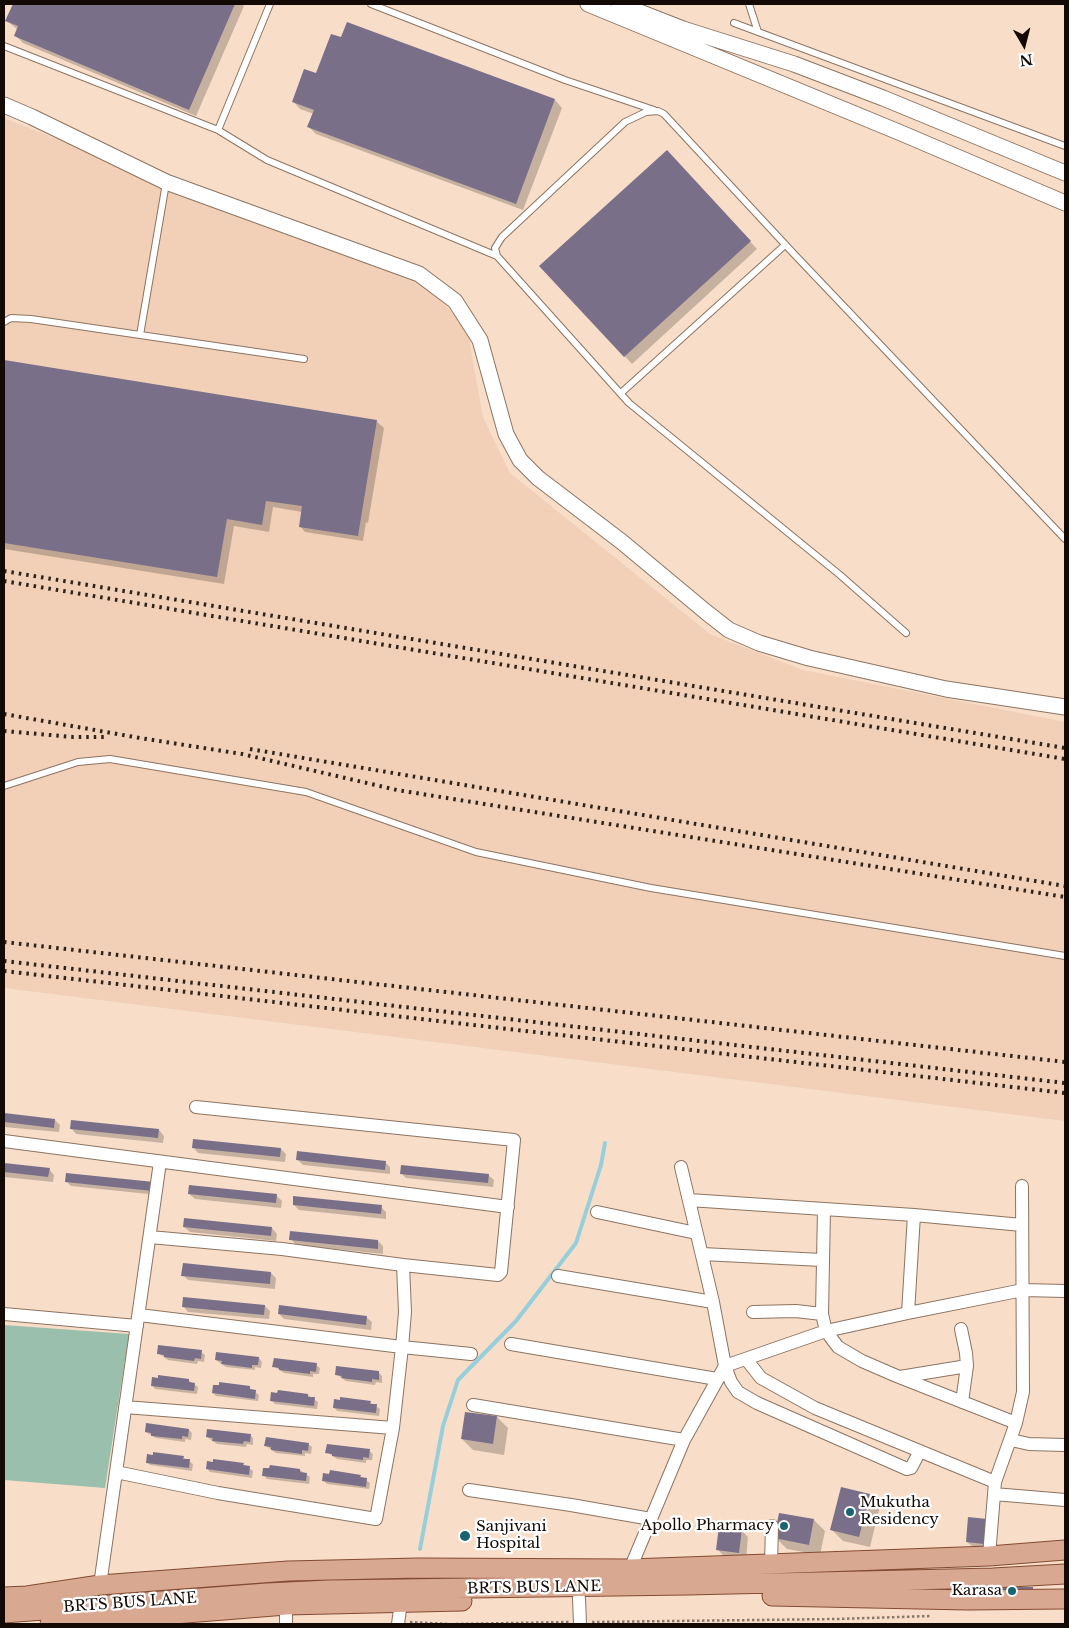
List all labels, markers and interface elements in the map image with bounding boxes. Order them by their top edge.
north arrow [999,20,1049,70]
text: N [1018,50,1034,70]
place label: Mukutha Residency [860,1494,939,1529]
marker: Mukutha Residency [844,1506,856,1518]
place label: Apollo Pharmacy [640,1517,774,1535]
place label: Sanjivani Hospital [476,1518,547,1553]
marker: Apollo Pharmacy [778,1520,790,1532]
marker: Sanjivani Hospital [458,1529,472,1543]
street label: BRTS BUS LANE [467,1578,601,1598]
place label: Karasa [951,1582,1002,1600]
marker: Karasa [1006,1585,1018,1597]
street label: BRTS BUS LANE [63,1589,197,1617]

